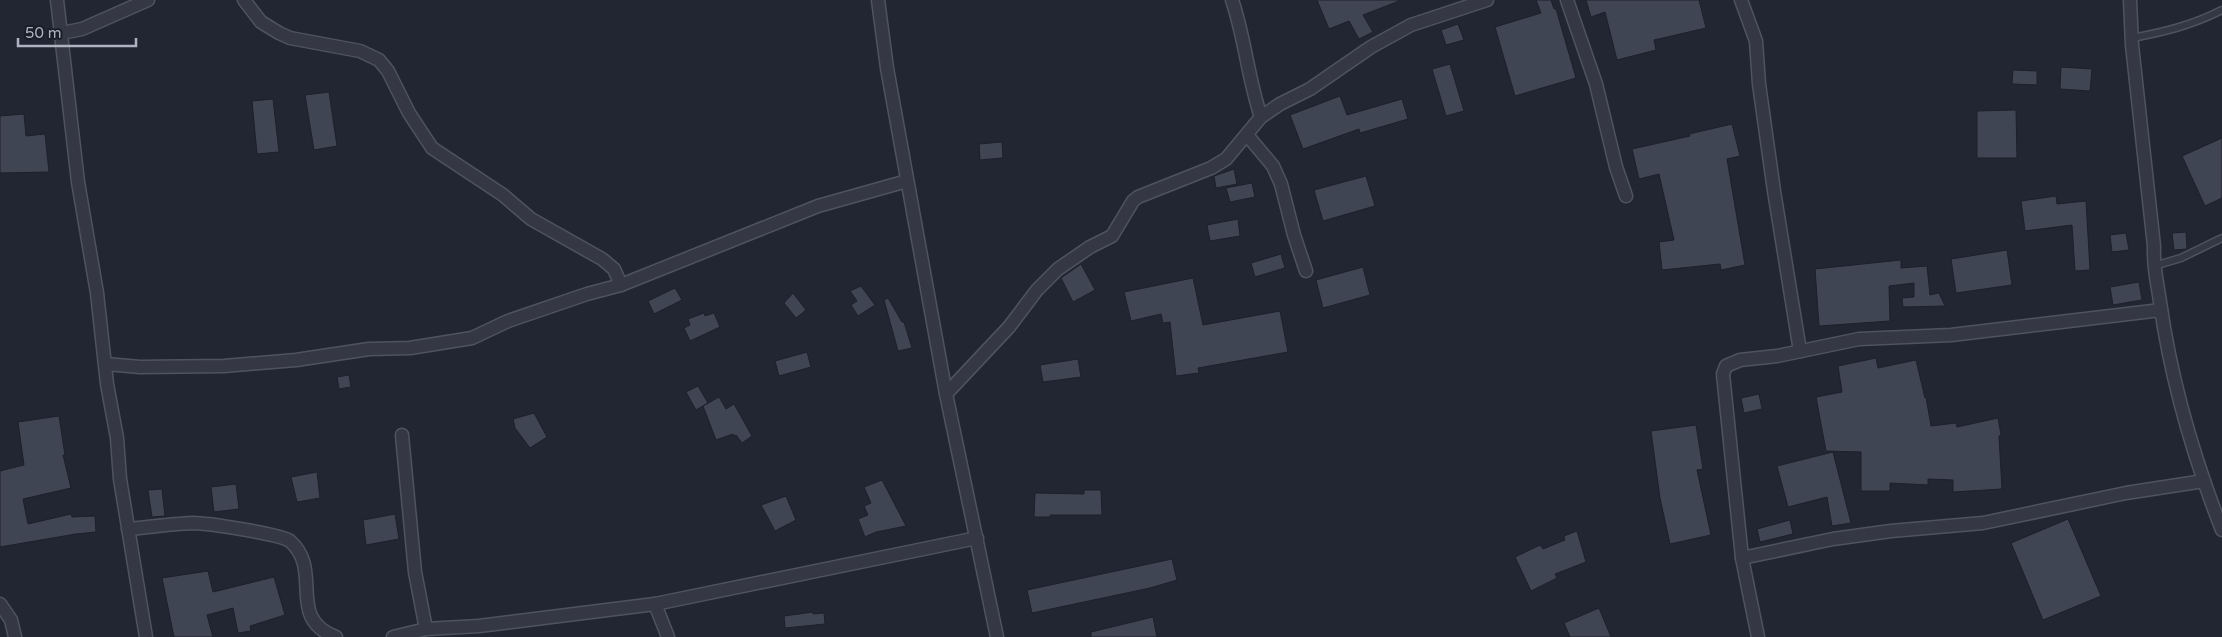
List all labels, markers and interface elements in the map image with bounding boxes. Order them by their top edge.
scale bar [18,15,135,47]
text: 50 m [25,24,62,42]

